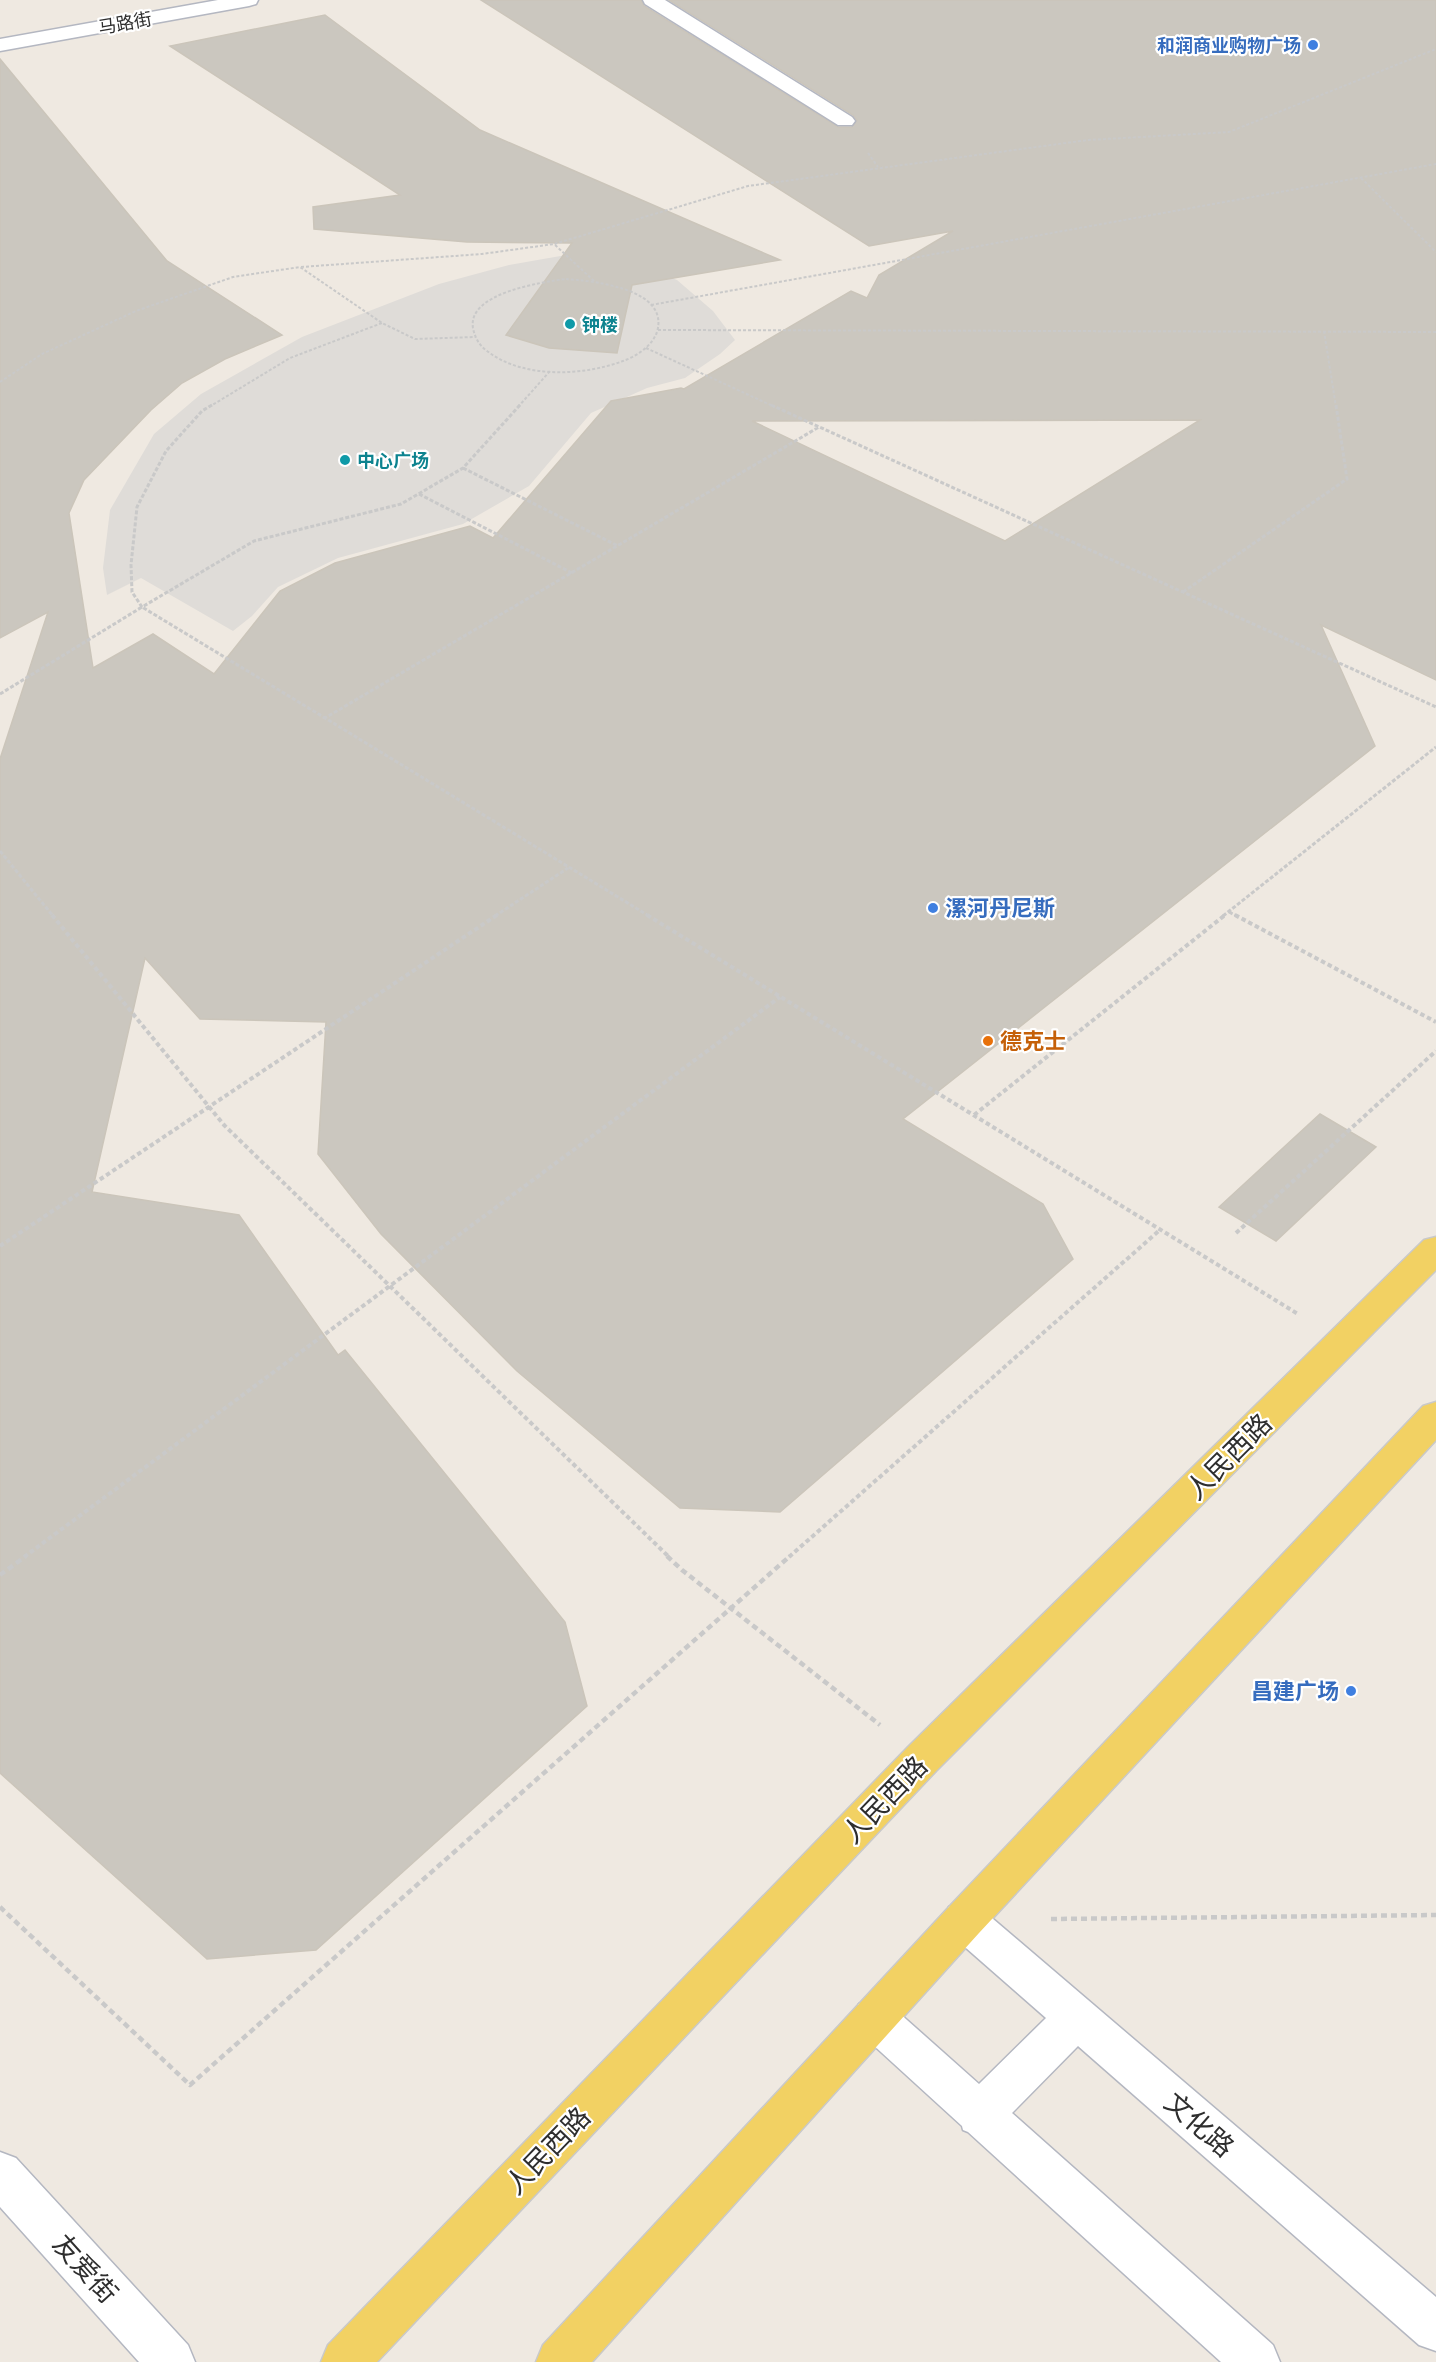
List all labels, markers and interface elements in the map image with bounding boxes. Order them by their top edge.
street label: 马路街 [96,5,154,41]
place label: 和润商业购物广场 [1157,32,1301,59]
marker: 和润商业购物广场 [1306,38,1320,52]
place label: 钟楼 [582,311,618,338]
marker: 钟楼 [563,317,577,331]
place label: 中心广场 [357,447,429,474]
marker: 中心广场 [338,453,352,467]
place label: 漯河丹尼斯 [945,891,1055,925]
marker: 漯河丹尼斯 [926,901,940,915]
place label: 德克士 [1000,1024,1066,1058]
marker: 德克士 [981,1034,995,1048]
street label: 人民西路 [1175,1403,1281,1509]
place label: 昌建广场 [1251,1674,1339,1708]
marker: 昌建广场 [1344,1684,1358,1698]
street label: 人民西路 [832,1746,936,1852]
street label: 文化路 [1156,2082,1244,2166]
street label: 人民西路 [495,2097,599,2203]
street label: 友爱街 [44,2224,128,2312]

